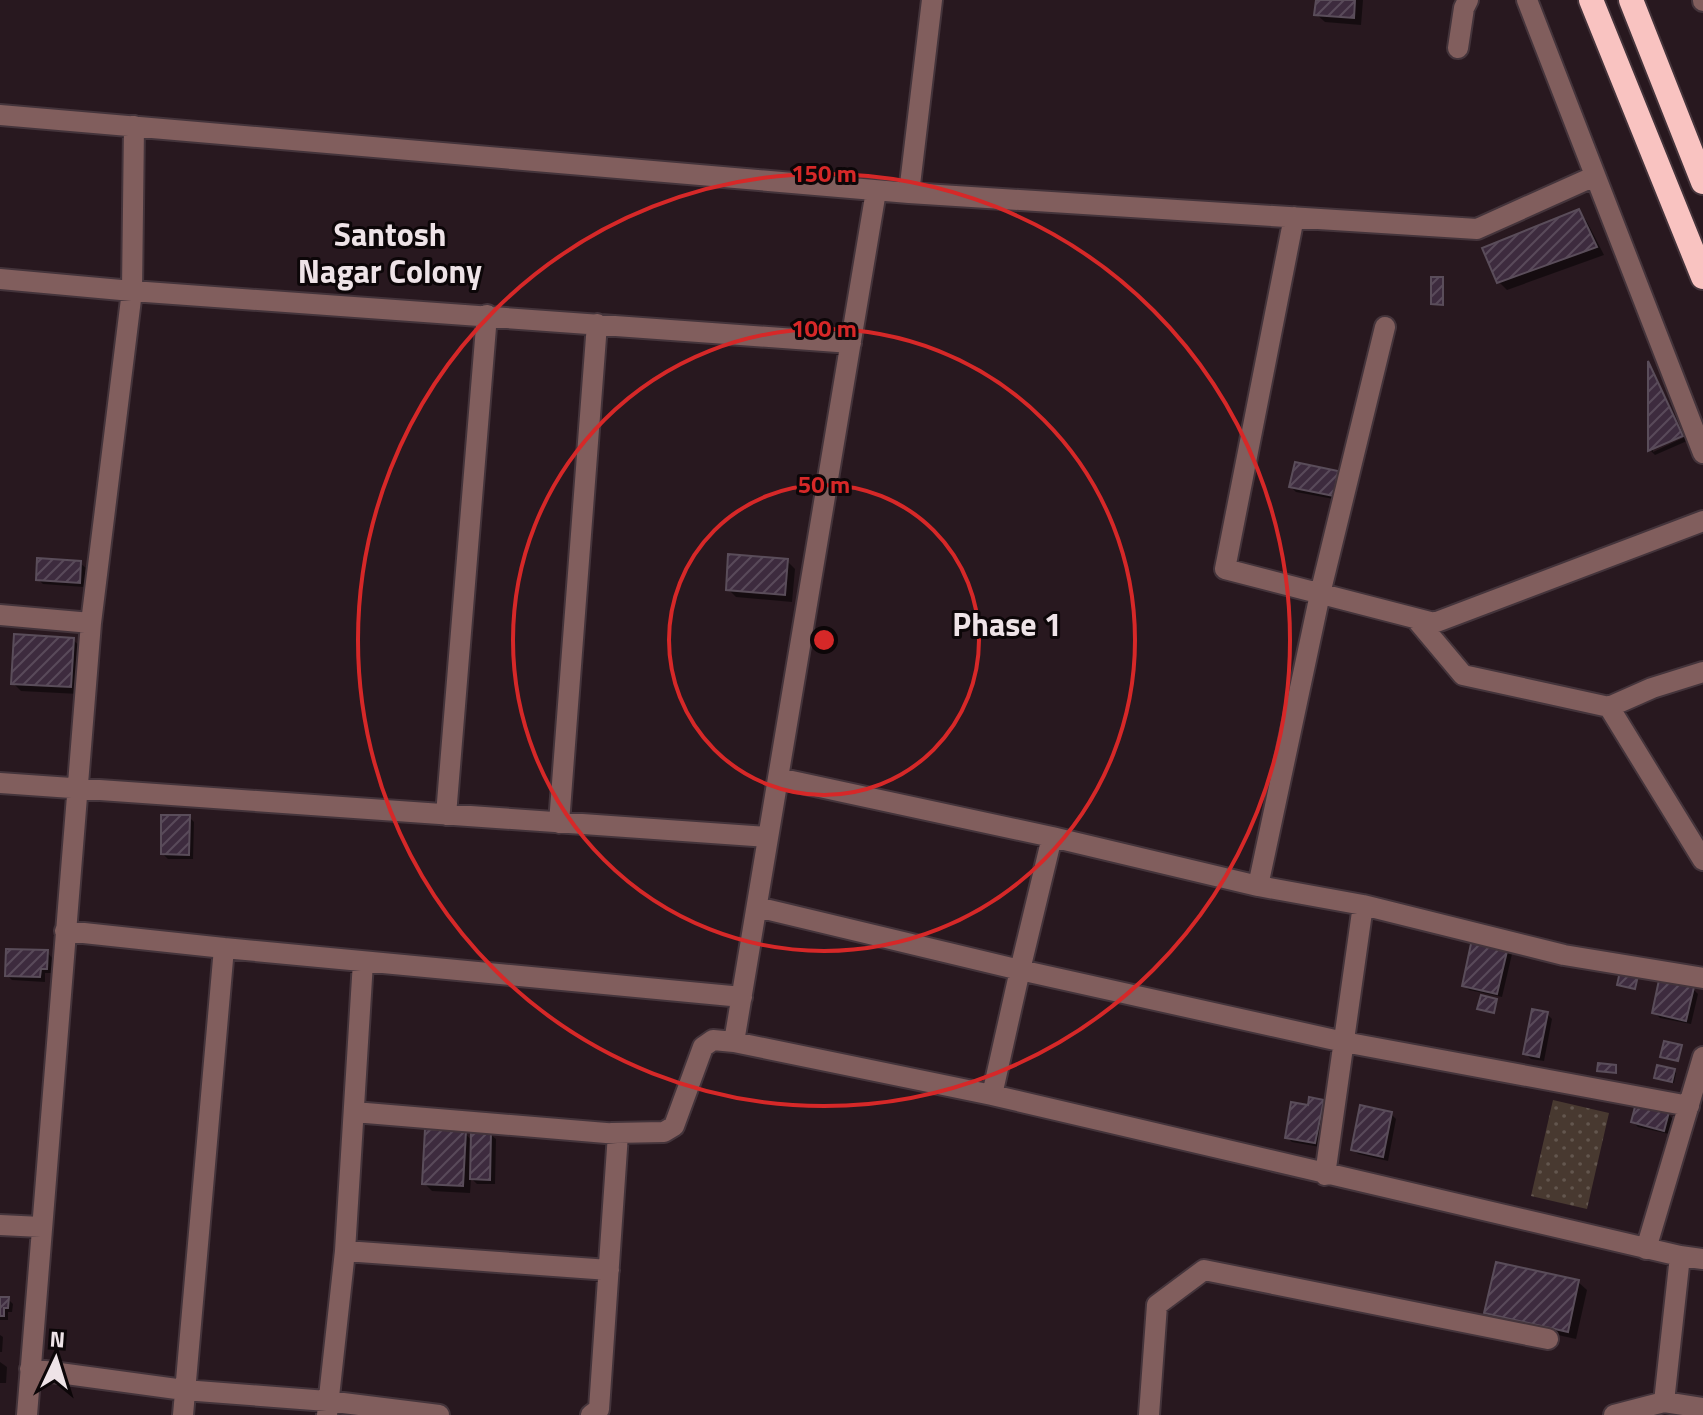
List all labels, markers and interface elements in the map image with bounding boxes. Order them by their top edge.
text: 150 m [791,155,857,191]
district label: Santosh Nagar Colony [298,210,482,295]
text: 100 m [791,310,857,346]
text: 50 m [798,466,850,502]
district label: Phase 1 [952,600,1062,648]
centre of rings [810,626,838,654]
north arrow [16,1319,96,1399]
text: N [49,1322,66,1357]

